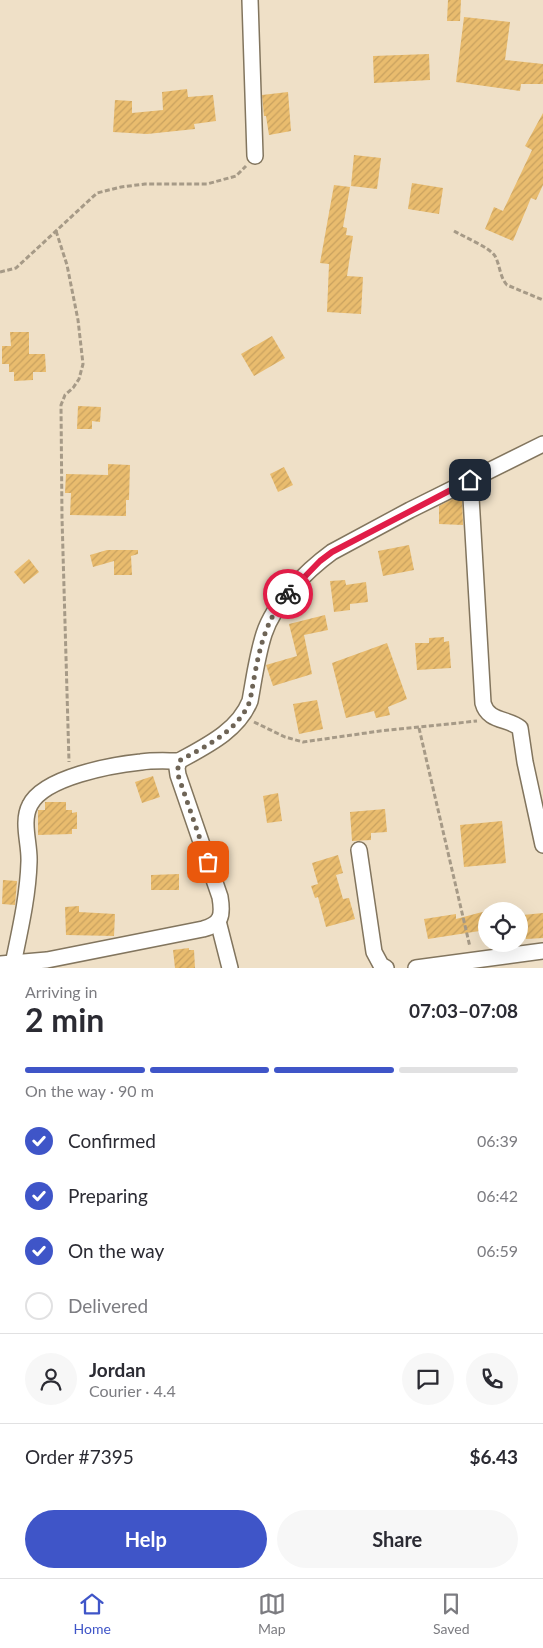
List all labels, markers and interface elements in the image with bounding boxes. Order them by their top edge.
pin [449,459,491,501]
icon: home [456,466,484,494]
courier [263,569,313,619]
icon: bike [274,580,302,608]
pin [187,841,229,883]
icon: bag [194,848,222,876]
map controls [478,902,528,952]
button: locate [478,902,528,952]
text: Arriving in [25,982,98,1001]
text: 07:03–07:08 [409,999,518,1022]
text: 2 min [25,1000,104,1039]
text: On the way · 90 m [25,1081,154,1100]
icon: check [25,1127,53,1155]
text: Confirmed [68,1129,156,1152]
text: 06:39 [477,1131,518,1150]
icon: check [25,1182,53,1210]
text: Preparing [68,1184,148,1207]
text: 06:42 [477,1186,518,1205]
icon: check [25,1237,53,1265]
text: On the way [68,1239,164,1262]
text: 06:59 [477,1241,518,1260]
text: Delivered [68,1294,148,1317]
button: person [25,1353,77,1405]
button: chat [402,1353,454,1405]
button: phone [466,1353,518,1405]
text: Jordan [89,1358,146,1381]
text: Courier · 4.4 [89,1381,176,1400]
text: Order #7395 [25,1445,134,1468]
text: $6.43 [469,1445,518,1468]
button: Help [25,1510,267,1568]
button: Share [277,1510,518,1568]
tab: Home [74,1590,111,1637]
tab: Map [258,1590,286,1637]
tab: Saved [433,1590,469,1637]

